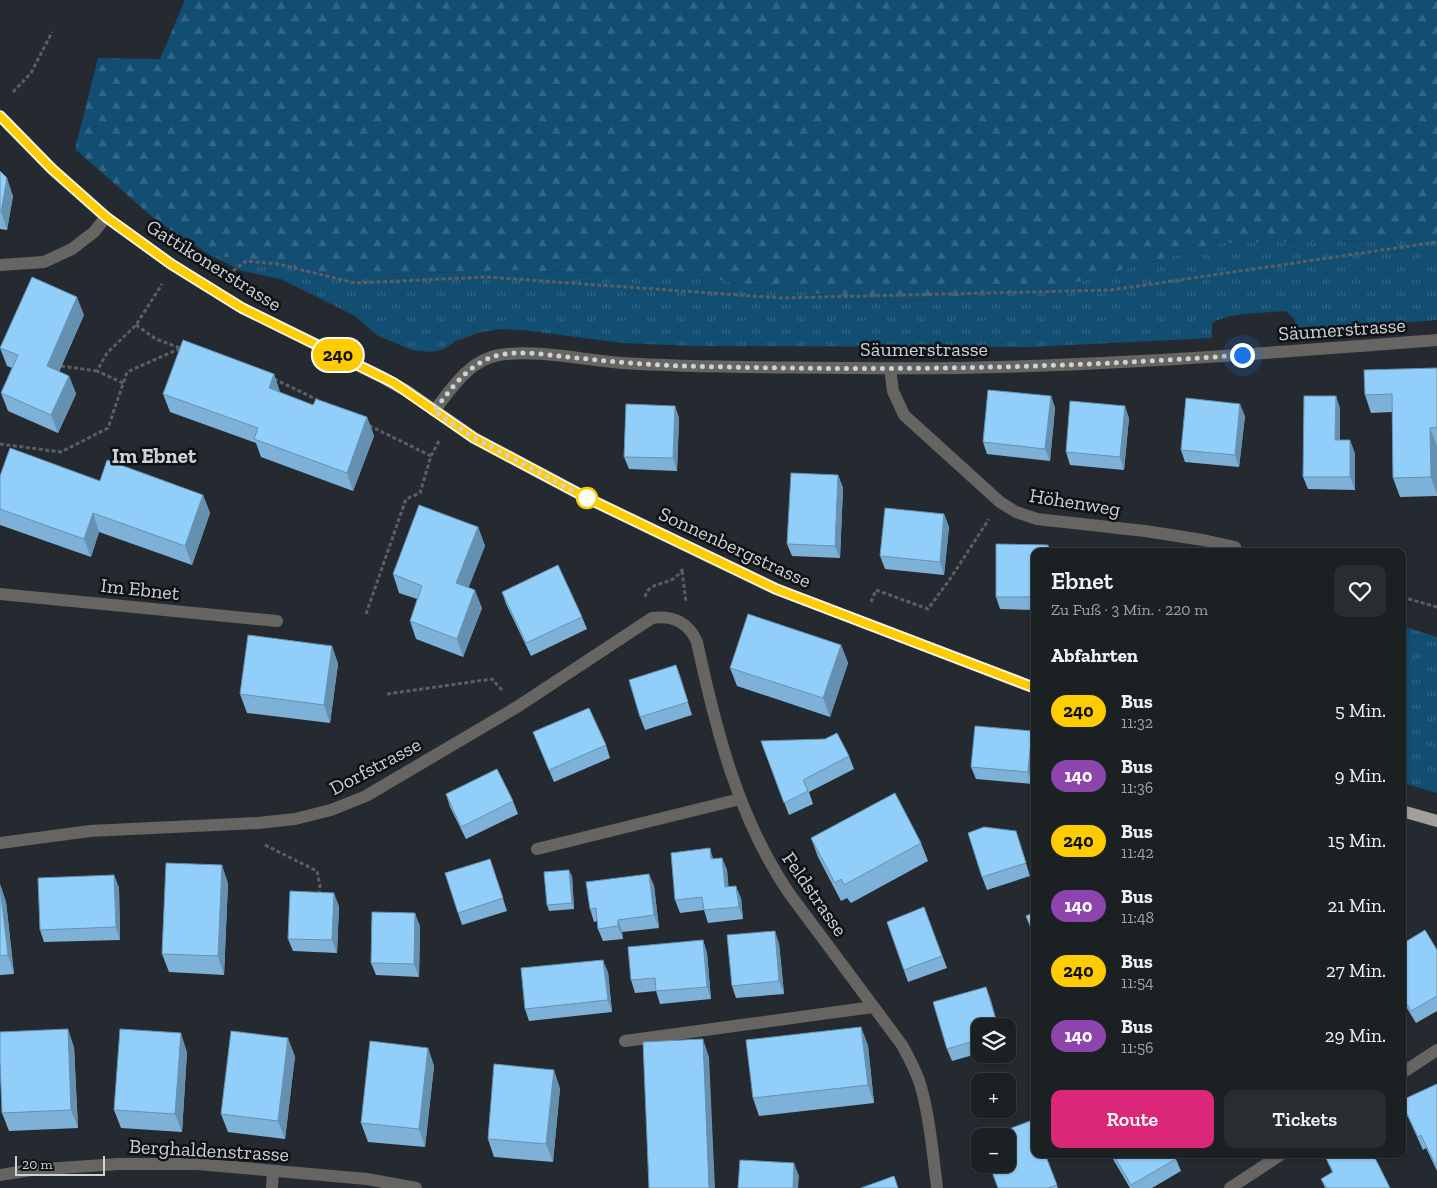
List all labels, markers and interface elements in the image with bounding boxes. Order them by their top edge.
street label: Gattikonerstrasse [142,214,286,316]
street label: Säumerstrasse [1277,313,1407,345]
street label: Säumerstrasse [860,337,988,361]
line badge: 240 [309,339,367,371]
your location [1230,343,1255,368]
text: 240 [323,344,353,366]
district label: Im Ebnet [112,443,197,468]
street label: Höhenweg [1028,483,1122,521]
unlabelled marker [576,487,598,509]
street label: Sonnenbergstrasse [655,501,815,593]
button: heart [1334,565,1386,617]
text: Ebnet [1051,566,1113,595]
street label: Im Ebnet [99,573,181,605]
text: Zu Fuß · 3 Min. · 220 m [1051,600,1208,619]
text: Abfahrten [1051,644,1138,667]
text: Bus [1121,690,1153,713]
text: 5 Min. [1335,699,1386,722]
text: 240 [1063,700,1094,722]
text: 11:32 [1121,713,1153,732]
street label: Dorfstrasse [325,732,425,800]
text: Bus [1121,755,1153,778]
text: 9 Min. [1335,764,1386,787]
text: 140 [1065,765,1092,787]
text: 11:36 [1121,778,1153,797]
text: Bus [1121,820,1153,843]
text: 15 Min. [1328,829,1386,852]
text: 240 [1063,830,1094,852]
text: 11:42 [1121,843,1154,862]
street label: Feldstrasse [777,847,853,941]
text: Bus [1121,885,1153,908]
text: 21 Min. [1328,894,1386,917]
text: 140 [1065,895,1092,917]
text: 11:48 [1121,908,1154,927]
text: Bus [1121,950,1153,973]
text: 27 Min. [1326,959,1386,982]
text: 240 [1063,960,1094,982]
text: 11:54 [1121,973,1154,992]
text: Bus [1121,1015,1153,1038]
map controls [971,1018,1016,1173]
button: layers [971,1018,1016,1063]
text: 29 Min. [1325,1024,1386,1047]
text: 140 [1065,1025,1092,1047]
text: 11:56 [1121,1038,1154,1057]
button: + [971,1073,1016,1118]
button: Route [1051,1090,1214,1148]
button: Tickets [1224,1090,1386,1148]
button: − [971,1128,1016,1173]
street label: Berghaldenstrasse [128,1134,290,1166]
scale bar [15,1153,105,1176]
text: 20 m [22,1156,53,1173]

